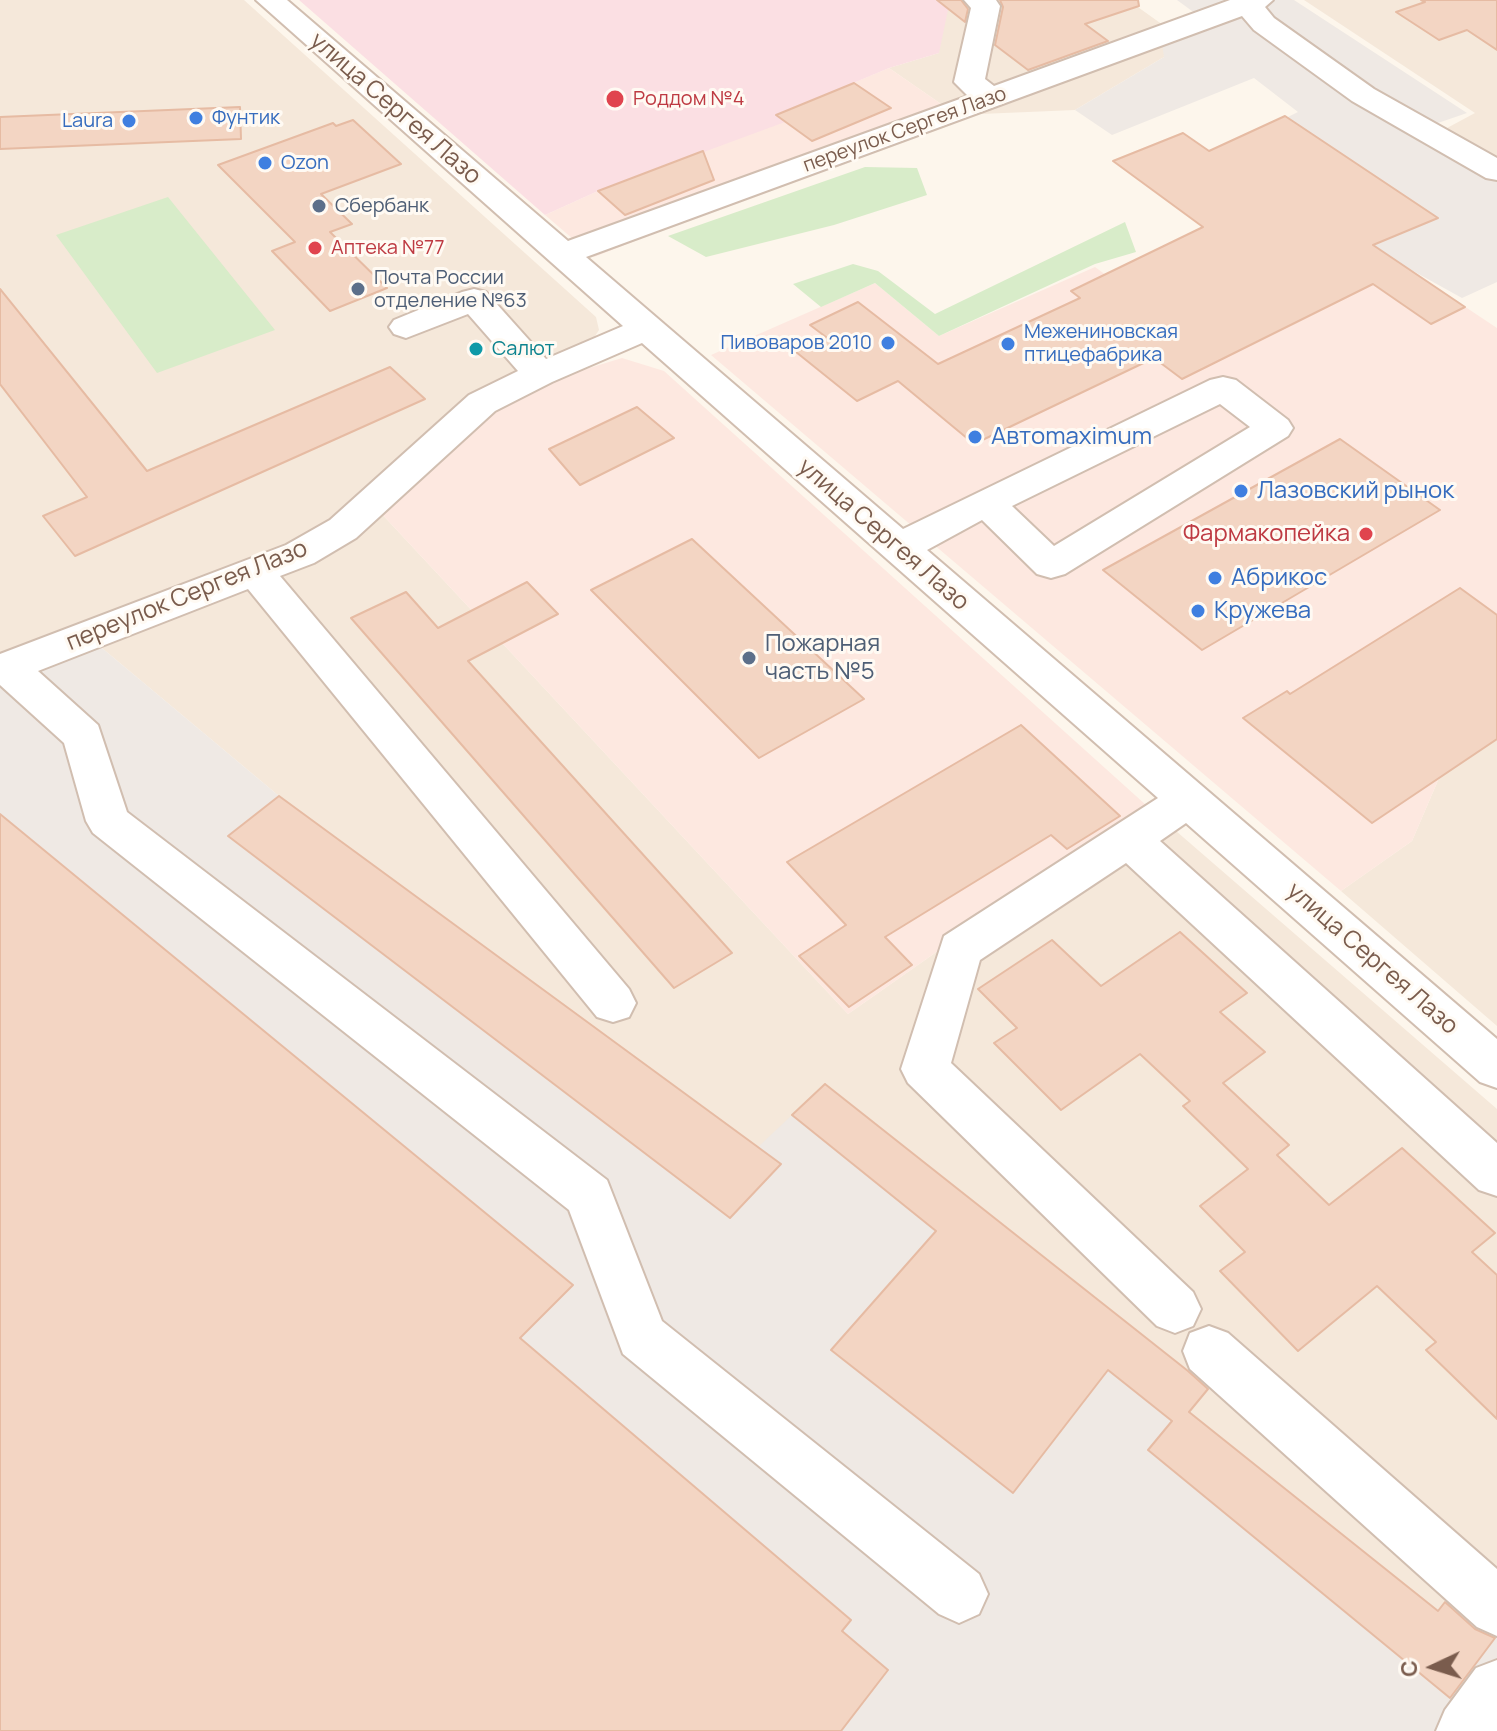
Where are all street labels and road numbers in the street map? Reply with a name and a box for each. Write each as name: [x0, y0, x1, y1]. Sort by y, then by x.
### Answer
street label: улица Сергея Лазо: [303, 27, 487, 191]
street label: переулок Сергея Лазо: [800, 82, 1010, 178]
street label: улица Сергея Лазо: [791, 453, 975, 617]
street label: переулок Сергея Лазо: [62, 534, 312, 658]
street label: улица Сергея Лазо: [1280, 877, 1464, 1041]

